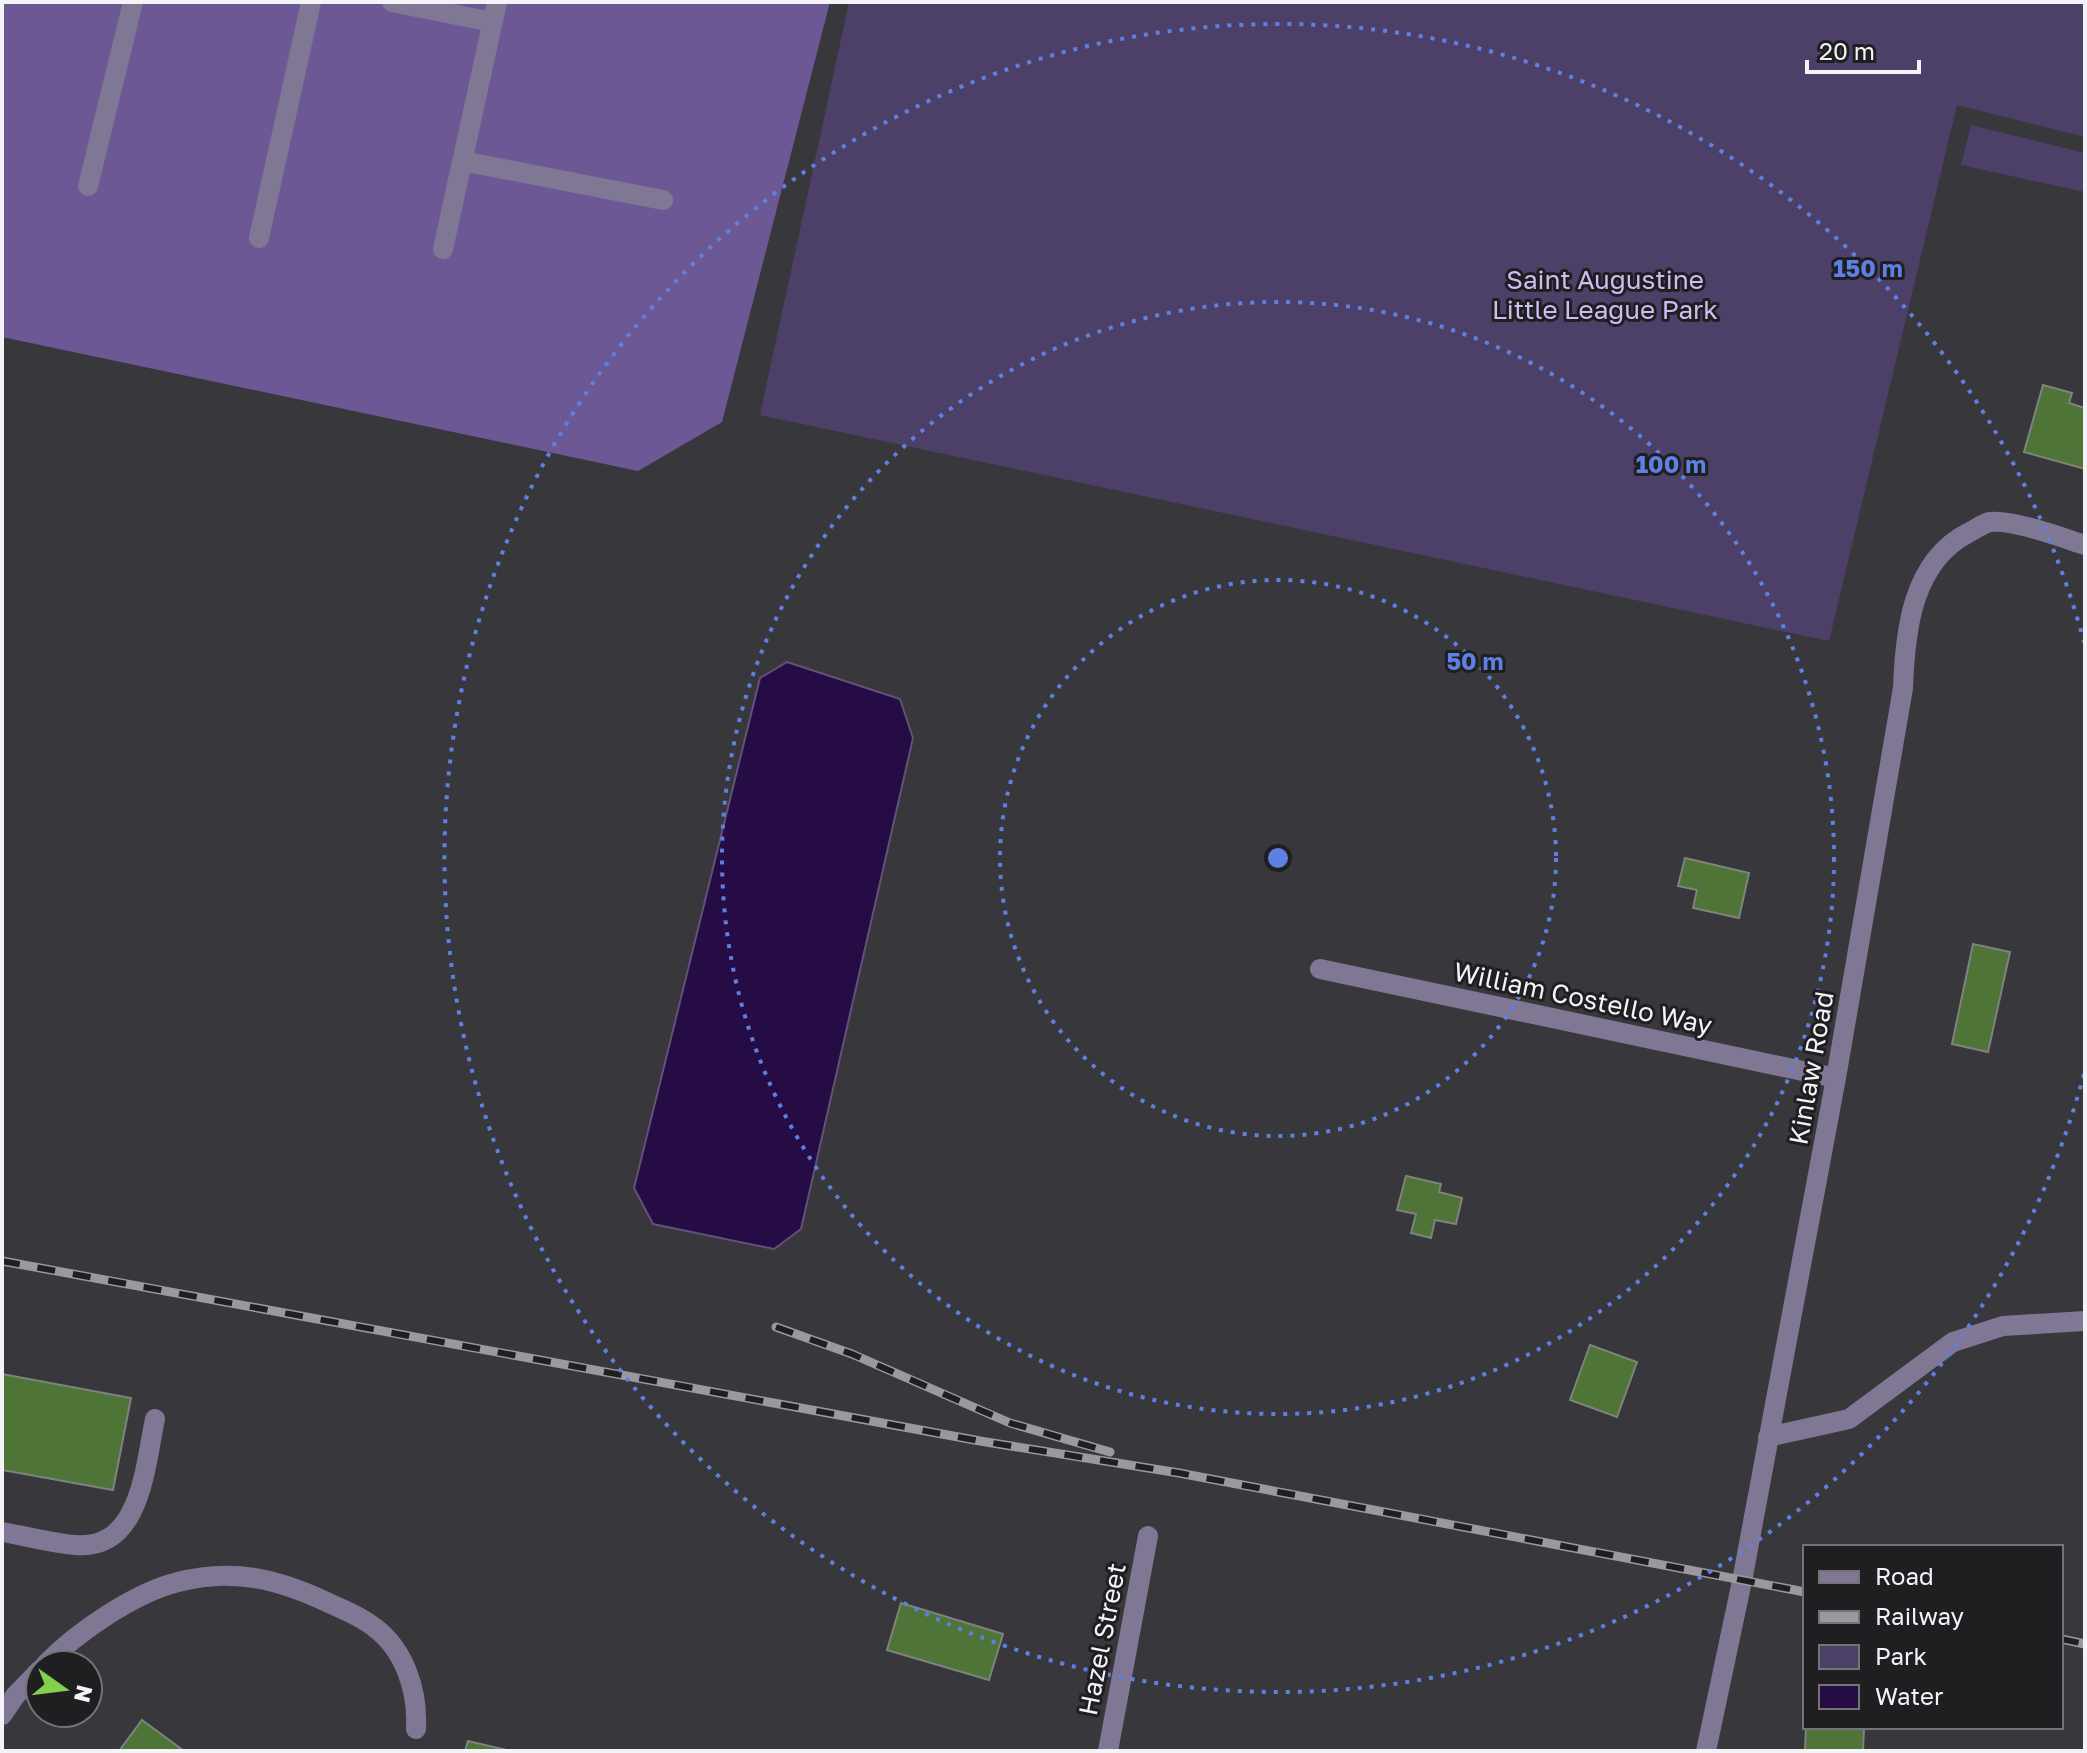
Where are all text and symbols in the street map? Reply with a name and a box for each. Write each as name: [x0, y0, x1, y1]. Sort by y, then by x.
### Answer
scale bar: [1807, 24, 1919, 74]
text: 20 m: [1819, 36, 1875, 65]
text: 150 m: [1833, 253, 1903, 282]
park label: Saint Augustine Little League Park: [1492, 264, 1718, 325]
text: 100 m: [1636, 449, 1706, 478]
text: 50 m: [1446, 646, 1504, 675]
centre of rings: [1264, 844, 1292, 872]
street label: William Costello Way: [1451, 955, 1715, 1041]
street label: Kinlaw Road: [1782, 989, 1840, 1147]
legend: [1803, 1545, 2063, 1729]
street label: Hazel Street: [1072, 1560, 1132, 1718]
text: Road: [1875, 1561, 1934, 1590]
text: Railway: [1875, 1601, 1964, 1630]
text: Park: [1875, 1641, 1927, 1670]
north arrow: [24, 1649, 104, 1729]
text: Water: [1875, 1681, 1943, 1710]
text: N: [69, 1683, 99, 1705]

